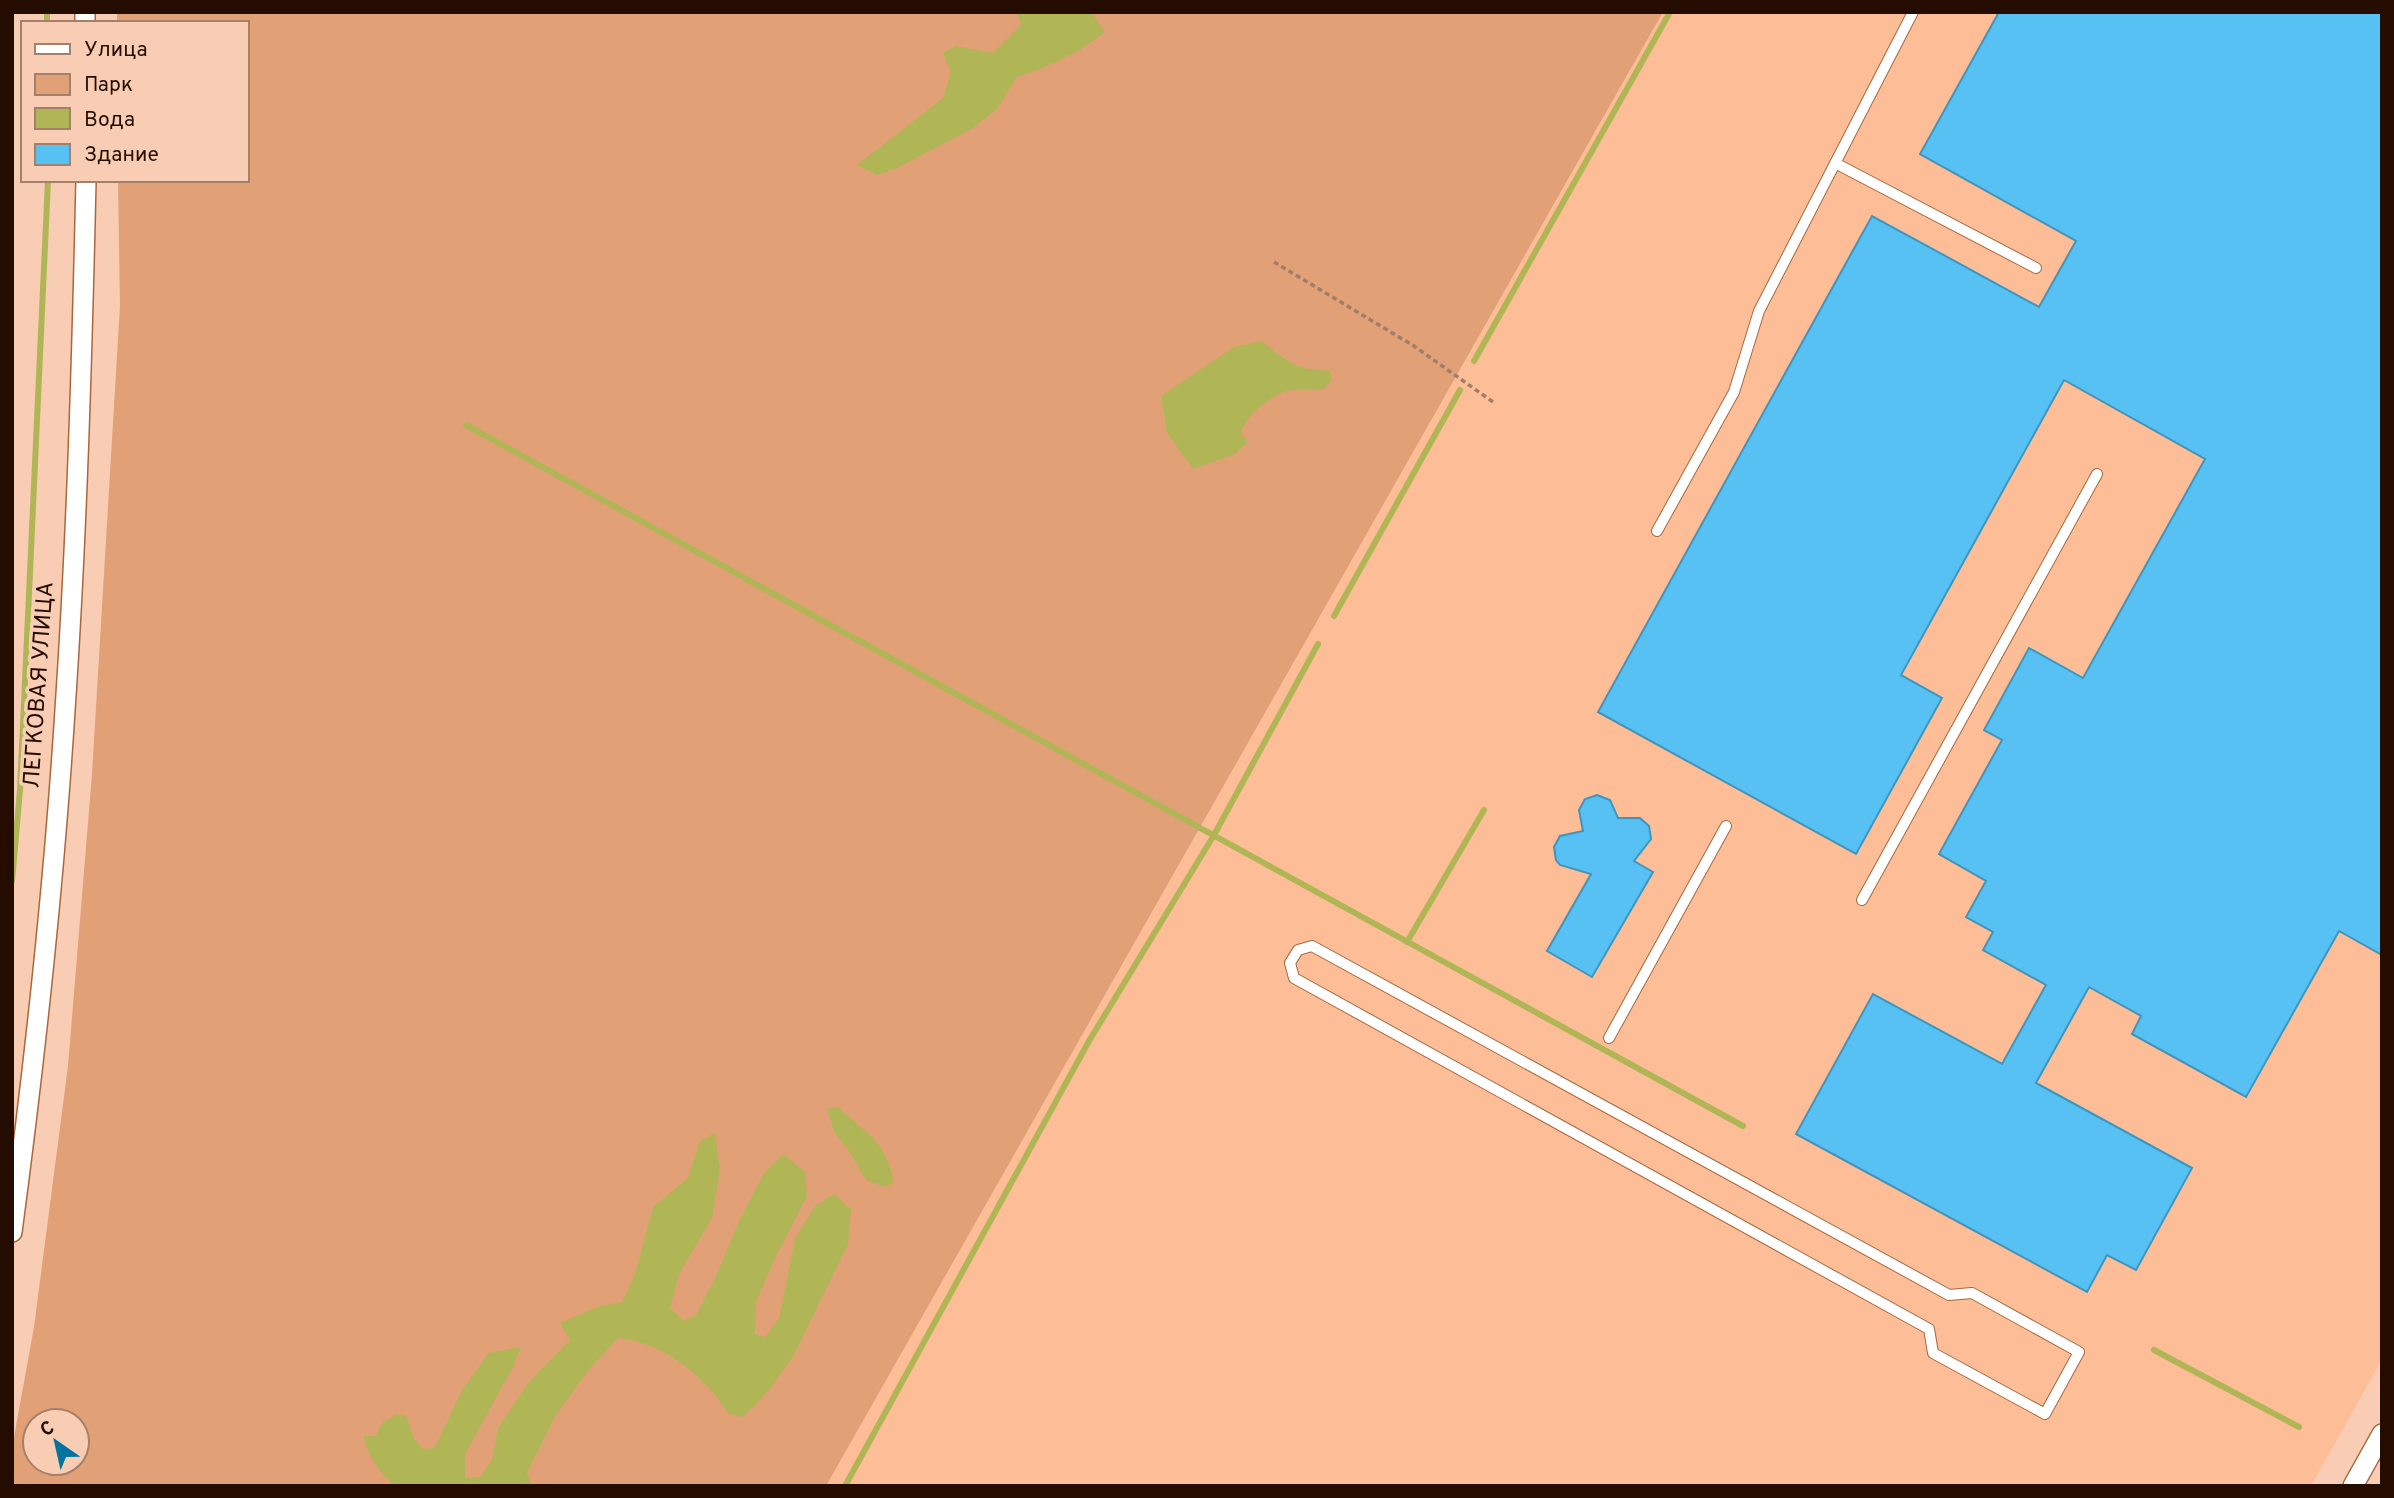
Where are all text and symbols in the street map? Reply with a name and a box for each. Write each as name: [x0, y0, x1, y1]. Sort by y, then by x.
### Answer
legend: [21, 21, 248, 182]
text: Улица: [84, 37, 148, 64]
text: Парк: [84, 72, 133, 99]
text: Вода: [84, 107, 135, 134]
text: Здание: [84, 142, 159, 169]
street label: ЛЕГКОВАЯ УЛИЦА: [18, 581, 62, 789]
north arrow: [21, 1407, 91, 1477]
text: С: [36, 1416, 59, 1443]

